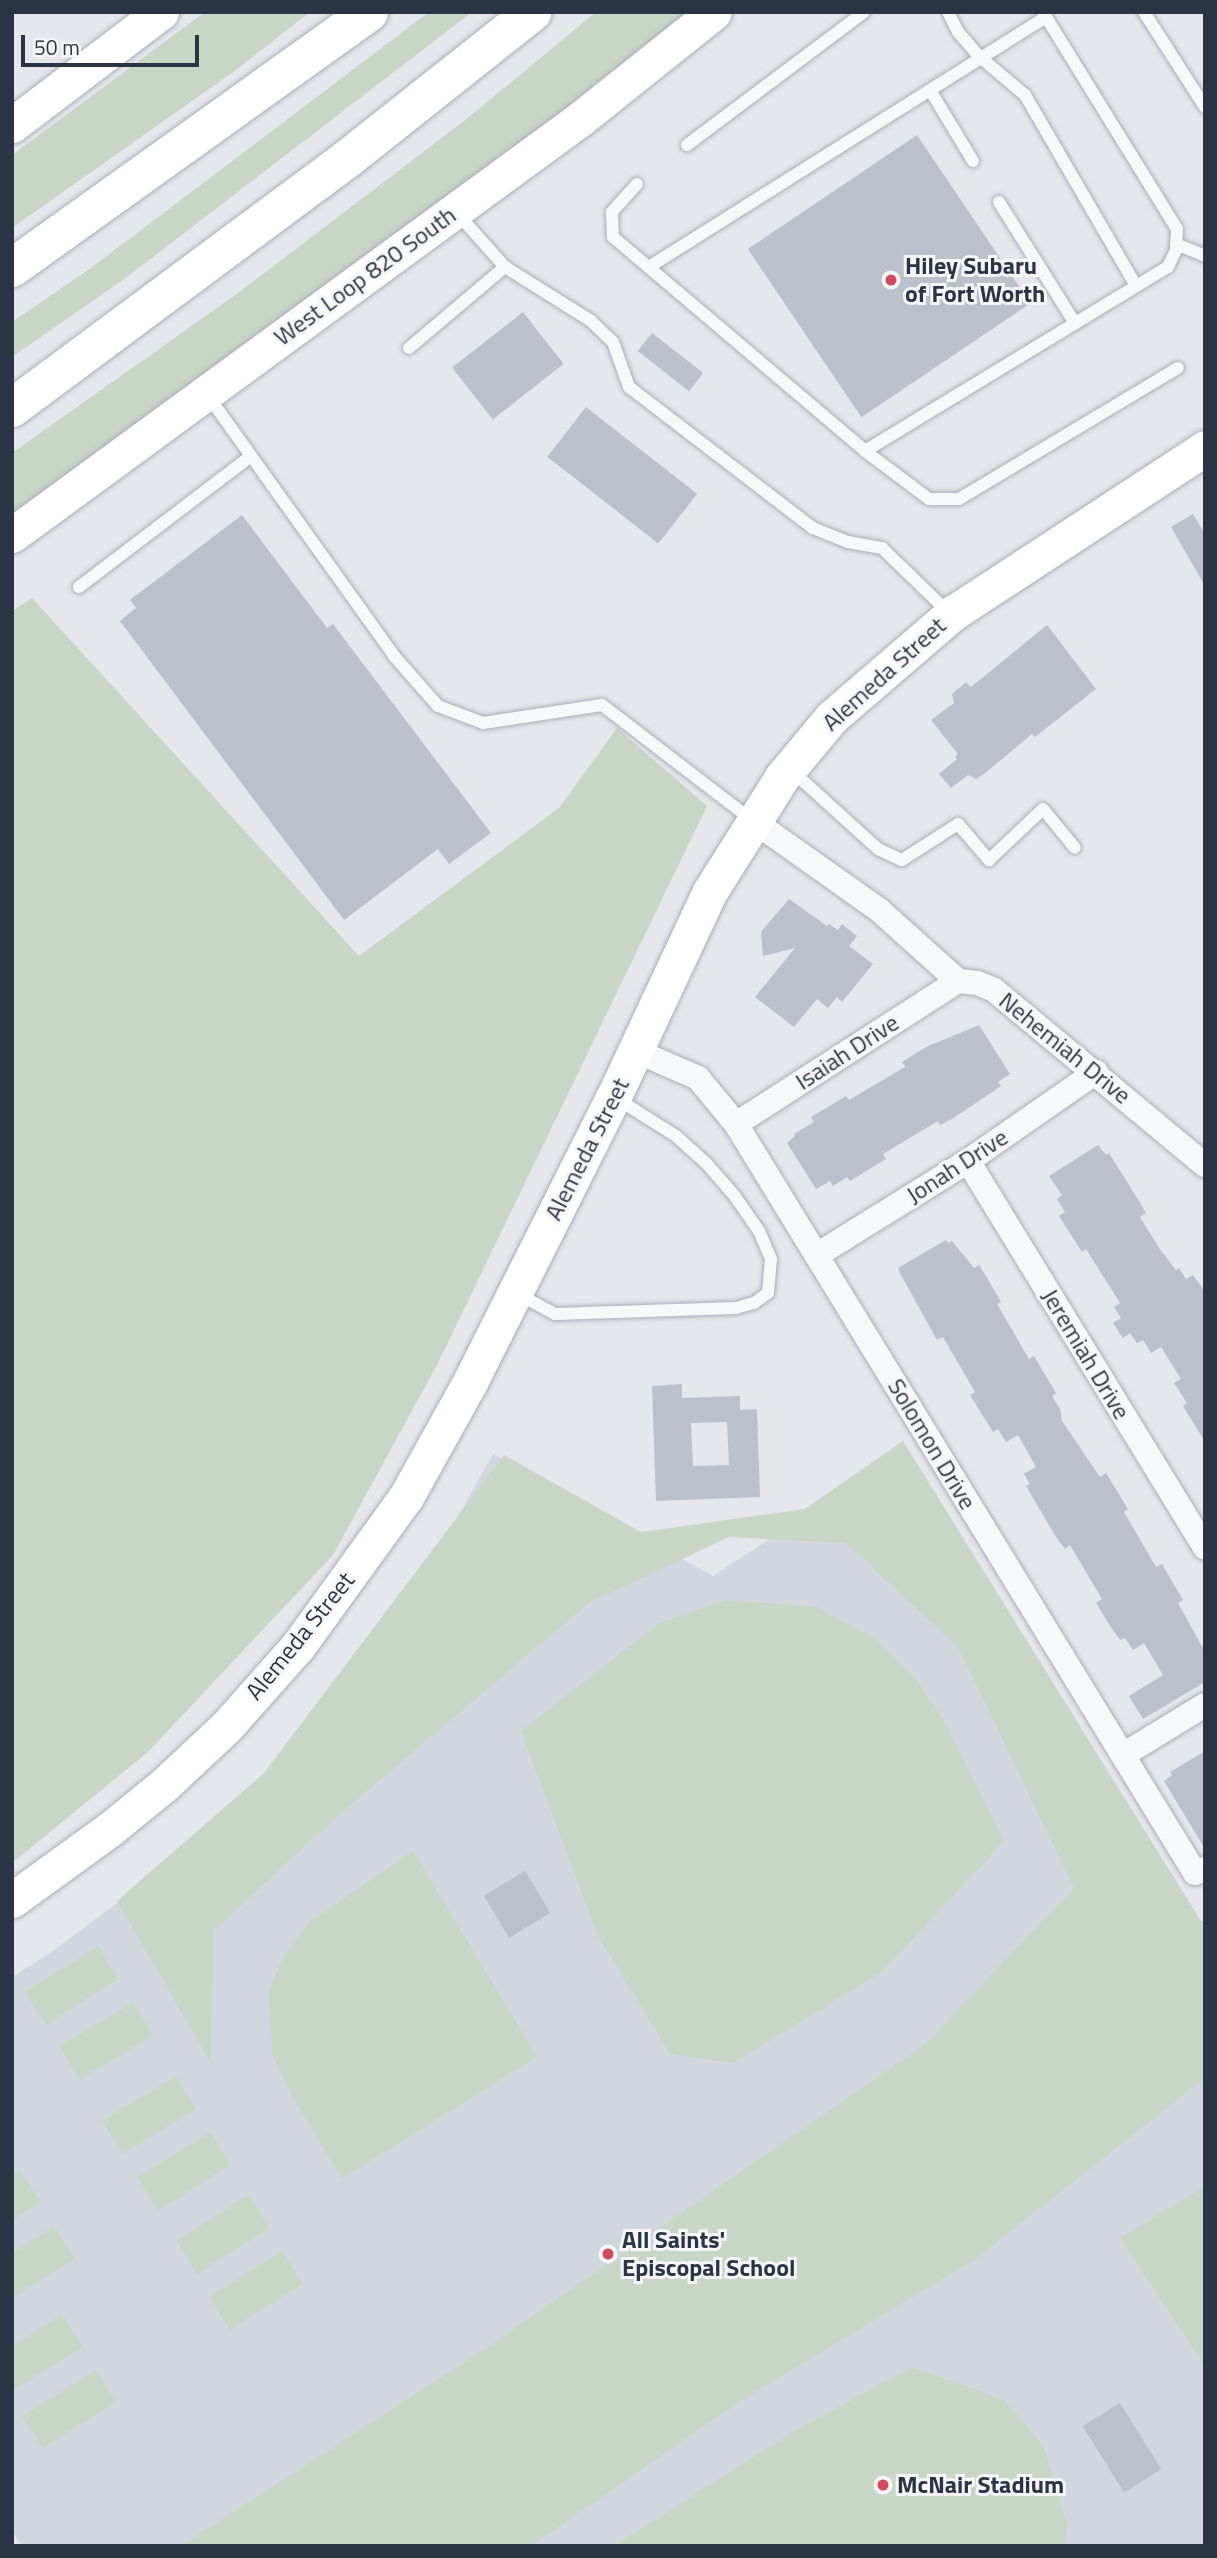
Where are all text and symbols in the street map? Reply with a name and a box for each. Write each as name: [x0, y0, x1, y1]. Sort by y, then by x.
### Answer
scale bar: [24, 21, 203, 65]
text: 50 m: [34, 31, 80, 63]
street label: West Loop 820 South: [268, 200, 462, 352]
place label: Hiley Subaru of Fort Worth: [905, 252, 1045, 308]
marker: Hiley Subaru of Fort Worth: [883, 272, 899, 288]
street label: Alemeda Street: [816, 611, 952, 737]
street label: Nehemiah Drive: [993, 986, 1137, 1110]
street label: Isaiah Drive: [790, 1008, 904, 1096]
street label: Alemeda Street: [539, 1073, 635, 1225]
street label: Jonah Drive: [901, 1123, 1013, 1209]
street label: Jeremiah Drive: [1036, 1284, 1136, 1424]
street label: Solomon Drive: [882, 1373, 982, 1515]
street label: Alemeda Street: [240, 1566, 360, 1706]
place label: All Saints' Episcopal School: [622, 2226, 795, 2282]
marker: All Saints' Episcopal School: [600, 2246, 616, 2262]
place label: McNair Stadium: [897, 2471, 1064, 2499]
marker: McNair Stadium: [875, 2477, 891, 2493]

